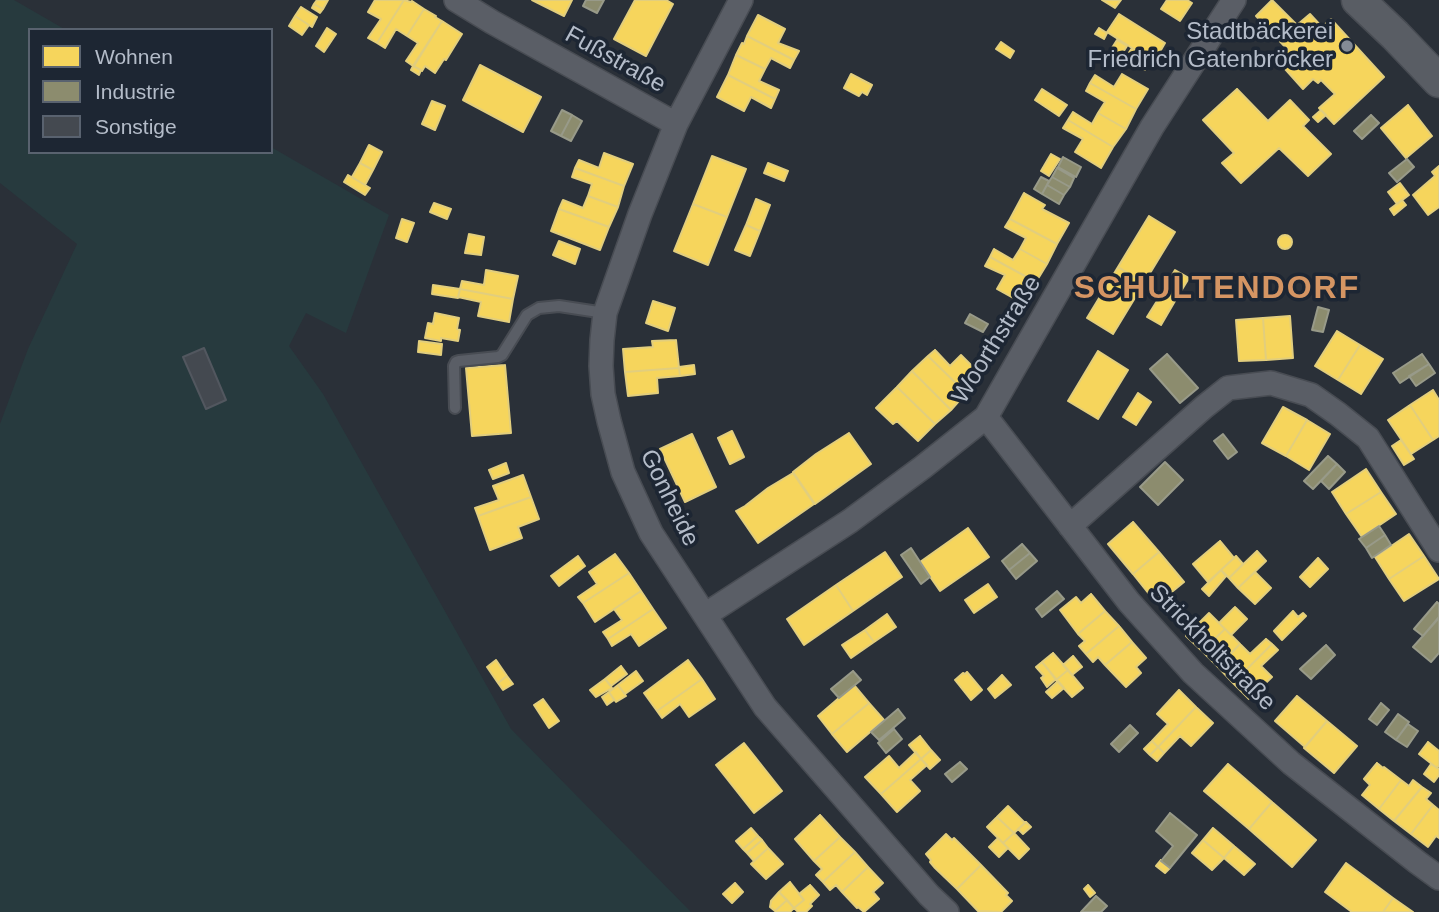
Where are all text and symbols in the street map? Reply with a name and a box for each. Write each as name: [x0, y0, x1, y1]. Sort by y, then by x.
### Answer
place label: Stadtbäckerei Friedrich Gatenbröcker: [1088, 18, 1333, 74]
street label: Fußstraße: [560, 21, 670, 99]
legend: [28, 28, 273, 154]
marker: Stadtbäckerei Friedrich Gatenbröcker: [1339, 38, 1355, 54]
text: Wohnen: [95, 45, 173, 68]
text: Industrie: [95, 80, 176, 103]
text: Sonstige: [95, 115, 177, 138]
district label: SCHULTENDORF: [1075, 270, 1359, 308]
street label: Woorthstraße: [946, 271, 1048, 409]
street label: Gonheide: [633, 445, 705, 551]
street label: Strickholtstraße: [1143, 579, 1281, 717]

